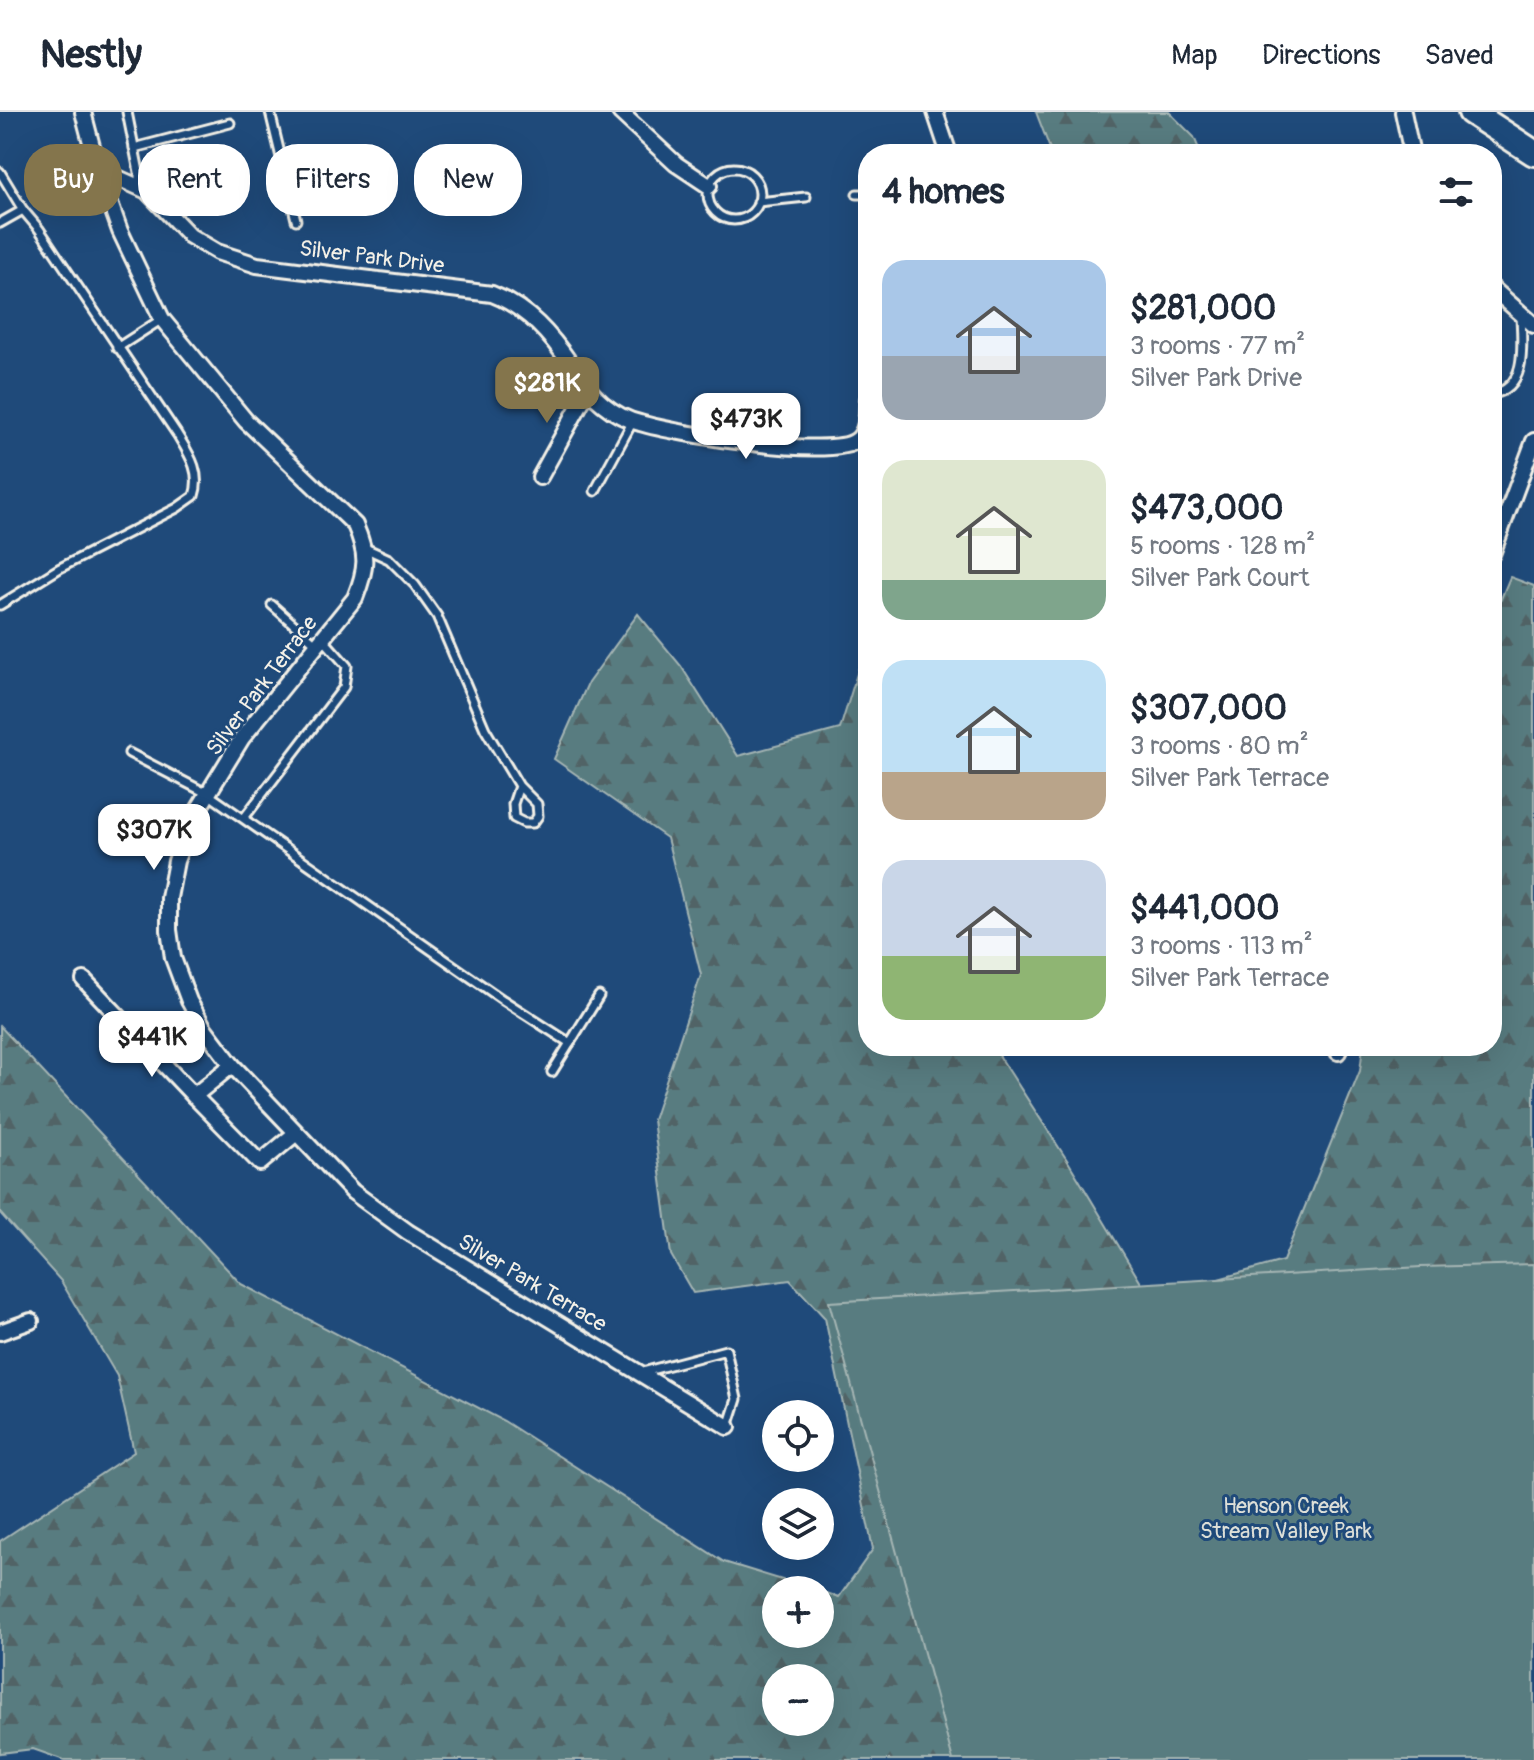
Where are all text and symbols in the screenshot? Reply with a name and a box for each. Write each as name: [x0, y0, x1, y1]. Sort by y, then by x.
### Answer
text: Nestly: [40, 31, 142, 79]
text: Map: [1171, 38, 1218, 73]
text: Directions: [1262, 38, 1381, 73]
text: Saved: [1425, 38, 1494, 73]
chip: Buy: [24, 144, 122, 216]
chip: Rent: [138, 144, 250, 216]
chip: Filters: [266, 144, 398, 216]
chip: New: [414, 144, 522, 216]
icon: filters: [1434, 170, 1478, 214]
text: 4 homes: [882, 171, 1004, 214]
street label: Silver Park Drive: [298, 234, 446, 280]
text: $281,000: [1130, 287, 1276, 330]
icon: home: [946, 292, 1042, 388]
text: 3 rooms · 77 m²: [1130, 330, 1305, 362]
pin: $281K: [491, 357, 603, 425]
text: Silver Park Drive: [1130, 362, 1302, 394]
text: $281K: [513, 367, 581, 399]
pin: $473K: [690, 393, 802, 461]
text: $473K: [709, 403, 783, 435]
text: $473,000: [1130, 487, 1283, 530]
icon: home: [946, 492, 1042, 588]
text: 5 rooms · 128 m²: [1130, 530, 1315, 562]
text: Silver Park Court: [1130, 562, 1309, 594]
street label: Silver Park Terrace: [200, 610, 324, 761]
text: $307,000: [1130, 687, 1287, 730]
icon: home: [946, 692, 1042, 788]
text: 3 rooms · 80 m²: [1130, 730, 1309, 762]
text: Silver Park Terrace: [1130, 762, 1329, 794]
pin: $307K: [98, 804, 210, 872]
text: $307K: [116, 814, 192, 846]
text: $441,000: [1130, 887, 1279, 930]
icon: home: [946, 892, 1042, 988]
text: 3 rooms · 113 m²: [1130, 930, 1313, 962]
text: Silver Park Terrace: [1130, 962, 1329, 994]
pin: $441K: [96, 1011, 208, 1079]
text: $441K: [117, 1021, 187, 1053]
street label: Silver Park Terrace: [453, 1228, 612, 1338]
map controls: [762, 1400, 834, 1736]
button: locate: [762, 1400, 834, 1472]
button: layers: [762, 1488, 834, 1560]
park label: Henson Creek Stream Valley Park: [1200, 1492, 1372, 1545]
button: +: [762, 1576, 834, 1648]
button: −: [762, 1664, 834, 1736]

